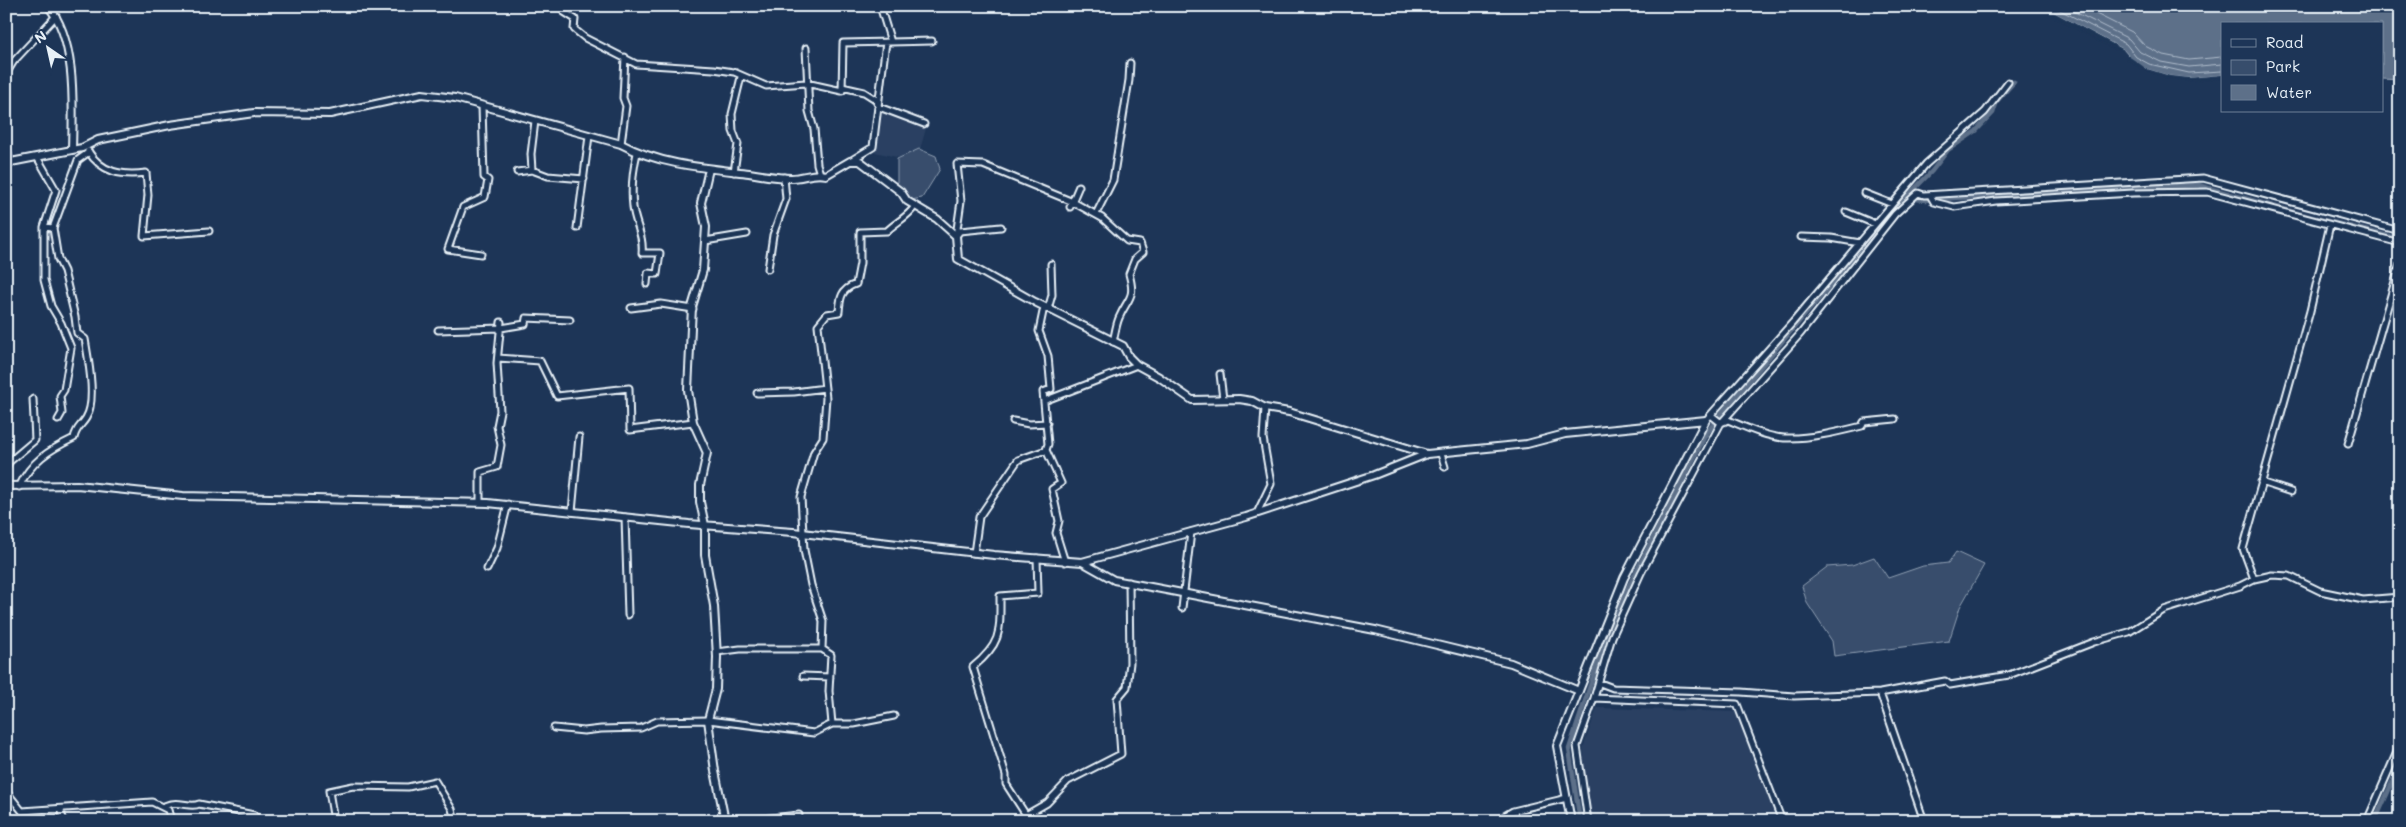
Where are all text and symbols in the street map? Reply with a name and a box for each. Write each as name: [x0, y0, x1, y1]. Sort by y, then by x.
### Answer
north arrow: [22, 22, 72, 72]
legend: [2221, 22, 2384, 112]
text: N: [31, 26, 50, 48]
text: Road: [2266, 32, 2303, 52]
text: Park: [2266, 56, 2300, 76]
text: Water: [2266, 82, 2312, 102]

